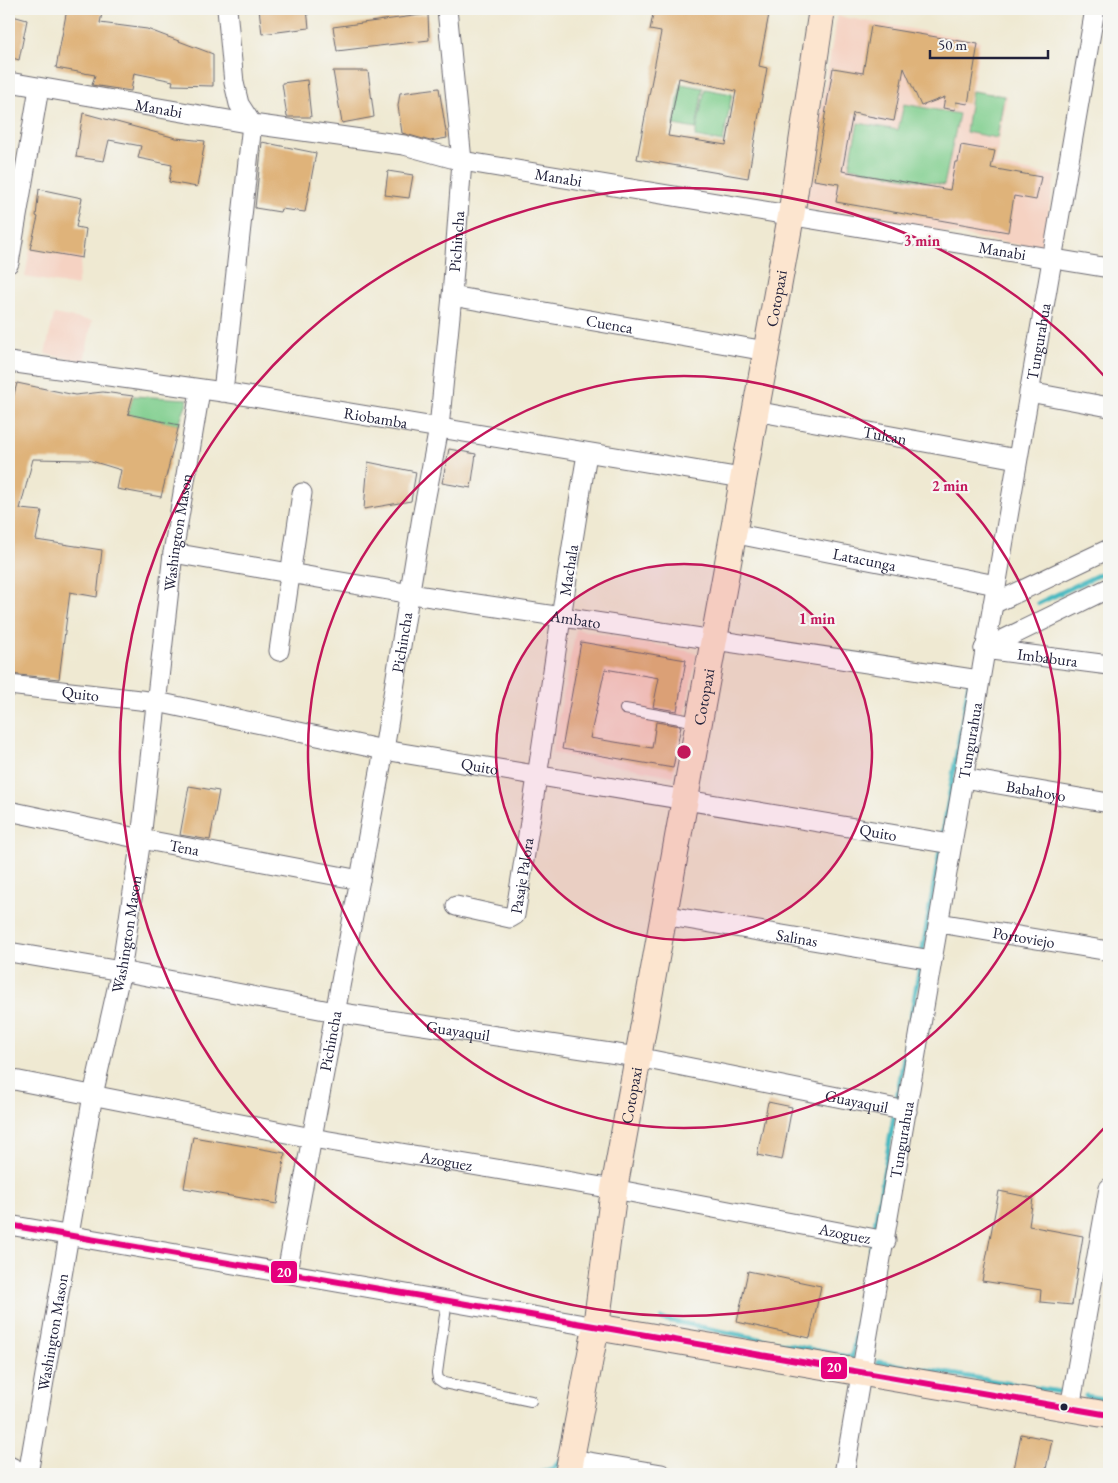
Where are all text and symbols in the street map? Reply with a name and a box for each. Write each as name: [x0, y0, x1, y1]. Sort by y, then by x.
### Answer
scale bar: [930, 28, 1048, 60]
text: 50 m: [938, 35, 967, 54]
street label: Manabi: [133, 94, 184, 123]
street label: Manabi: [533, 163, 584, 192]
street label: Pichincha: [444, 210, 469, 273]
text: 3 min: [904, 231, 941, 250]
street label: Manabi: [977, 237, 1028, 265]
street label: Cotopaxi: [761, 268, 792, 329]
street label: Tungurahua: [1022, 301, 1056, 382]
street label: Cuenca: [584, 310, 635, 339]
street label: Riobamba: [342, 402, 410, 434]
street label: Tulcan: [861, 421, 909, 450]
street label: Washington Mason: [159, 471, 197, 592]
text: 2 min: [932, 476, 969, 495]
street label: Machala: [554, 542, 583, 598]
street label: Latacunga: [831, 543, 898, 576]
street label: Ambato: [548, 605, 602, 634]
text: 1 min: [799, 609, 836, 628]
street label: Pichincha: [387, 610, 417, 674]
street label: Imbabura: [1016, 643, 1079, 672]
street label: Cotopaxi: [689, 667, 719, 727]
street label: Quito: [61, 681, 100, 706]
street label: Tungurahua: [953, 700, 987, 781]
centre of rings: [675, 743, 693, 761]
street label: Quito: [459, 753, 500, 780]
street label: Babahoyo: [1004, 776, 1067, 806]
street label: Quito: [858, 819, 898, 846]
street label: Tena: [167, 835, 202, 861]
street label: Pasaje Palora: [505, 836, 539, 915]
street label: Washington Mason: [106, 873, 146, 995]
street label: Portoviejo: [991, 922, 1057, 953]
street label: Salinas: [775, 924, 819, 952]
street label: Pichincha: [315, 1009, 346, 1073]
street label: Guayaquil: [425, 1016, 491, 1046]
street label: Cotopaxi: [616, 1065, 647, 1126]
street label: Guayaquil: [823, 1085, 890, 1118]
street label: Tungurahua: [885, 1099, 919, 1180]
street label: Azoguez: [418, 1146, 474, 1176]
street label: Azoguez: [816, 1218, 872, 1249]
line badge: 20: [270, 1260, 298, 1284]
text: 20: [277, 1263, 292, 1281]
street label: Washington Mason: [32, 1271, 73, 1393]
line badge: 20: [820, 1356, 848, 1380]
text: 20: [827, 1358, 842, 1376]
unlabelled marker: [1059, 1402, 1069, 1412]

